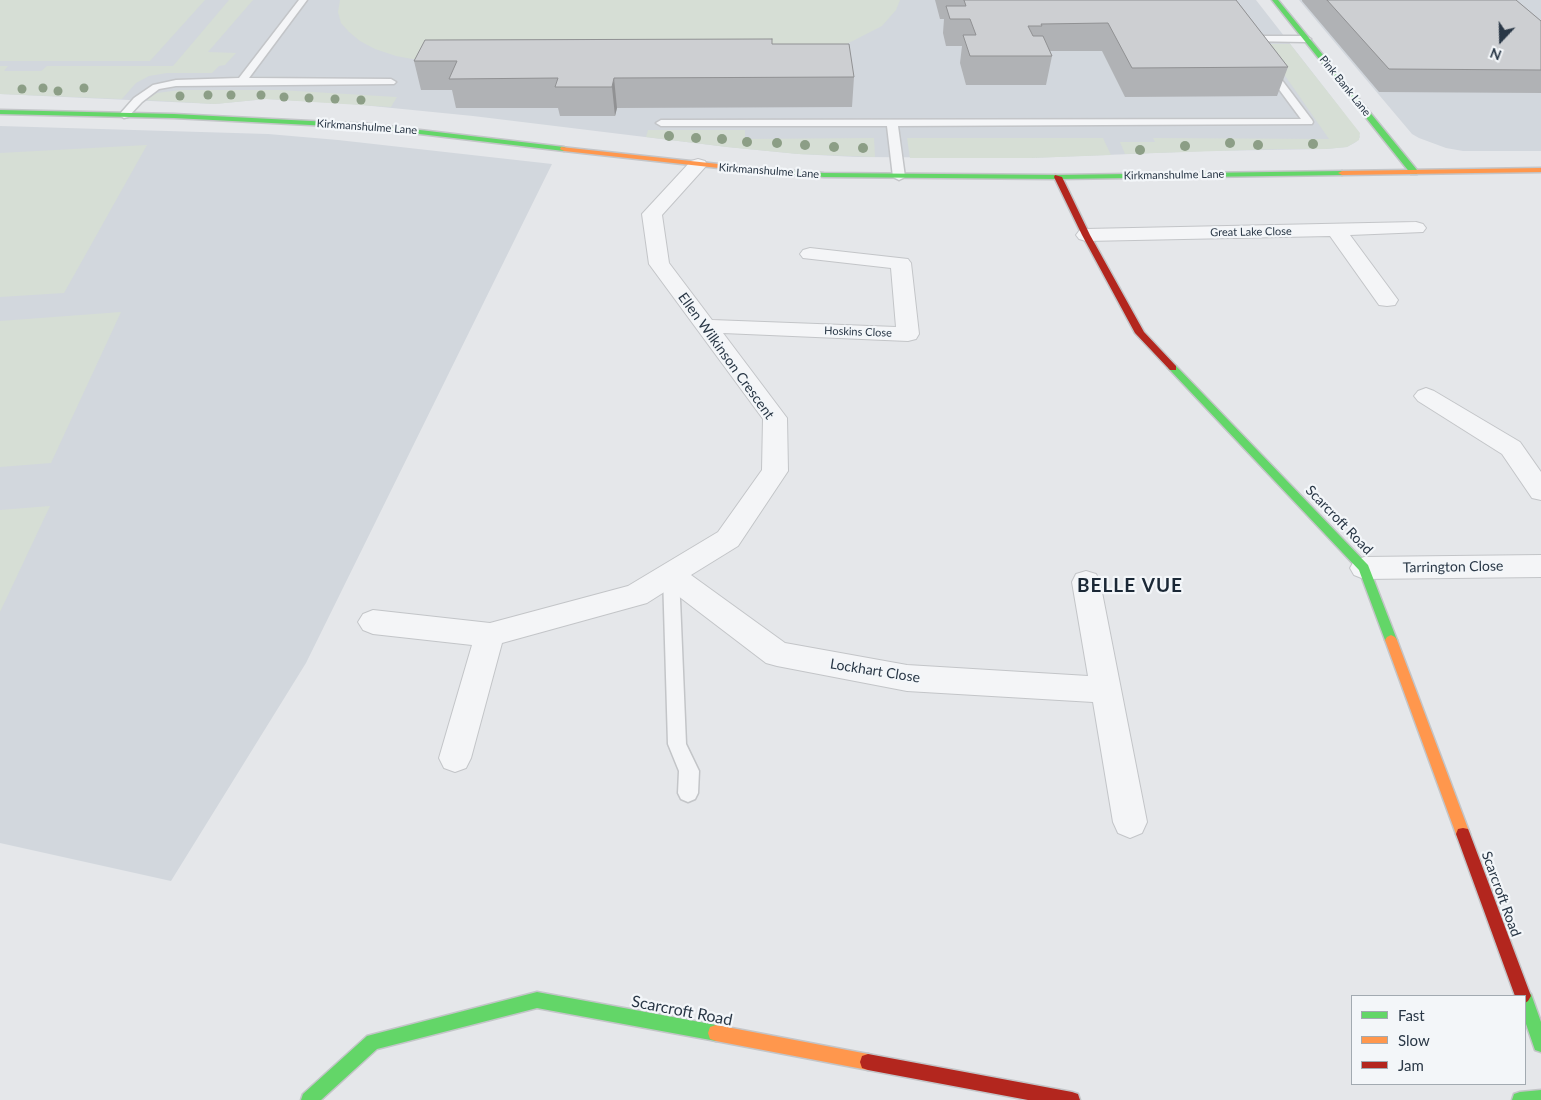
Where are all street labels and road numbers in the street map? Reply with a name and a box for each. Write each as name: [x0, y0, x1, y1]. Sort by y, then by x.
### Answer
street label: Pink Bank Lane: [1317, 53, 1373, 119]
street label: Kirkmanshulme Lane: [316, 117, 418, 137]
street label: Kirkmanshulme Lane: [718, 161, 820, 181]
street label: Kirkmanshulme Lane: [1124, 168, 1224, 182]
street label: Great Lake Close: [1210, 225, 1292, 239]
street label: Ellen Wilkinson Crescent: [674, 289, 778, 423]
street label: Hoskins Close: [824, 324, 892, 340]
street label: Scarcroft Road: [1302, 482, 1376, 558]
street label: Tarrington Close: [1403, 558, 1503, 576]
street label: Lockhart Close: [829, 656, 921, 686]
street label: Scarcroft Road: [1478, 849, 1524, 939]
street label: Scarcroft Road: [630, 992, 734, 1030]

